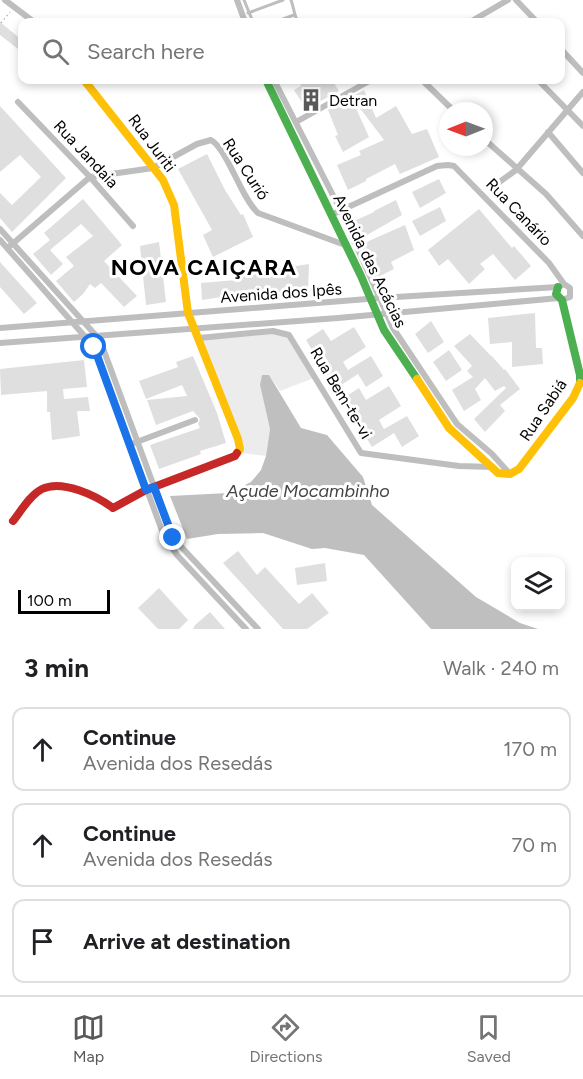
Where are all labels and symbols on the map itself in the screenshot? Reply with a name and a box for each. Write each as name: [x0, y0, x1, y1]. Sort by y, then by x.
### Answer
building icon: Detran: [298, 87, 324, 113]
place label: Detran: [329, 91, 377, 110]
north arrow: [439, 102, 493, 156]
street label: Rua Juriti: [124, 110, 180, 176]
street label: Rua Jandaia: [50, 116, 122, 192]
street label: Rua Curió: [219, 135, 273, 203]
street label: Rua Canário: [482, 174, 556, 250]
street label: Avenida das Acácias: [329, 191, 411, 331]
district label: NOVA CAIÇARA: [111, 254, 297, 281]
street label: Avenida dos Ipês: [220, 279, 342, 307]
route start: [80, 333, 106, 359]
street label: Rua Bem-te-vi: [306, 344, 376, 442]
street label: Rua Sabiá: [515, 376, 571, 444]
water label: Açude Mocambinho: [225, 480, 390, 502]
route end: [159, 524, 185, 550]
scale bar: [18, 587, 110, 614]

